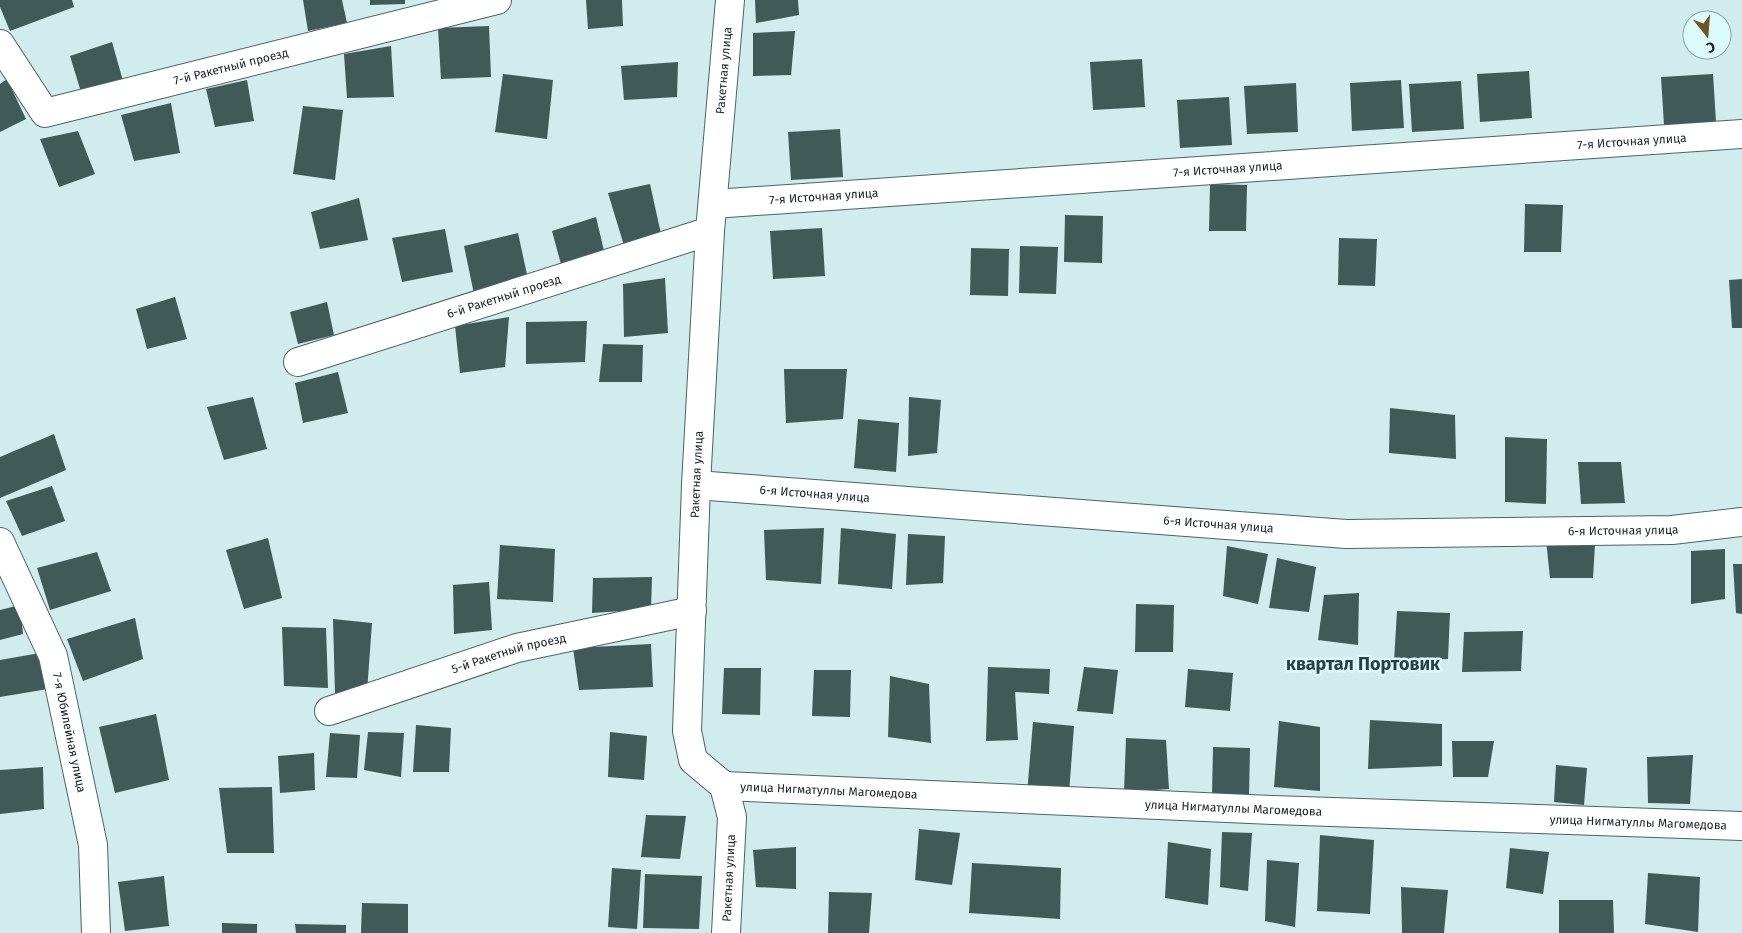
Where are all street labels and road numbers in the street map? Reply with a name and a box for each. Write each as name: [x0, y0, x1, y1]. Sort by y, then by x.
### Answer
street label: Ракетная улица: [713, 26, 735, 115]
street label: 7-й Ракетный проезд: [172, 45, 290, 88]
street label: 7-я Источная улица: [1577, 131, 1687, 152]
street label: 7-я Источная улица: [1173, 158, 1283, 180]
street label: 7-я Источная улица: [769, 186, 879, 207]
street label: 6-й Ракетный проезд: [445, 272, 563, 321]
street label: Ракетная улица: [688, 430, 706, 518]
street label: 6-я Источная улица: [759, 483, 870, 505]
street label: 6-я Источная улица: [1163, 513, 1274, 536]
street label: 6-я Источная улица: [1568, 522, 1679, 538]
street label: 5-й Ракетный проезд: [450, 631, 568, 676]
street label: 7-я Юбилейная улица: [50, 671, 89, 794]
street label: улица Нигматуллы Магомедова: [740, 780, 918, 801]
street label: улица Нигматуллы Магомедова: [1145, 797, 1322, 819]
street label: улица Нигматуллы Магомедова: [1549, 812, 1727, 832]
street label: Ракетная улица: [720, 834, 738, 922]

